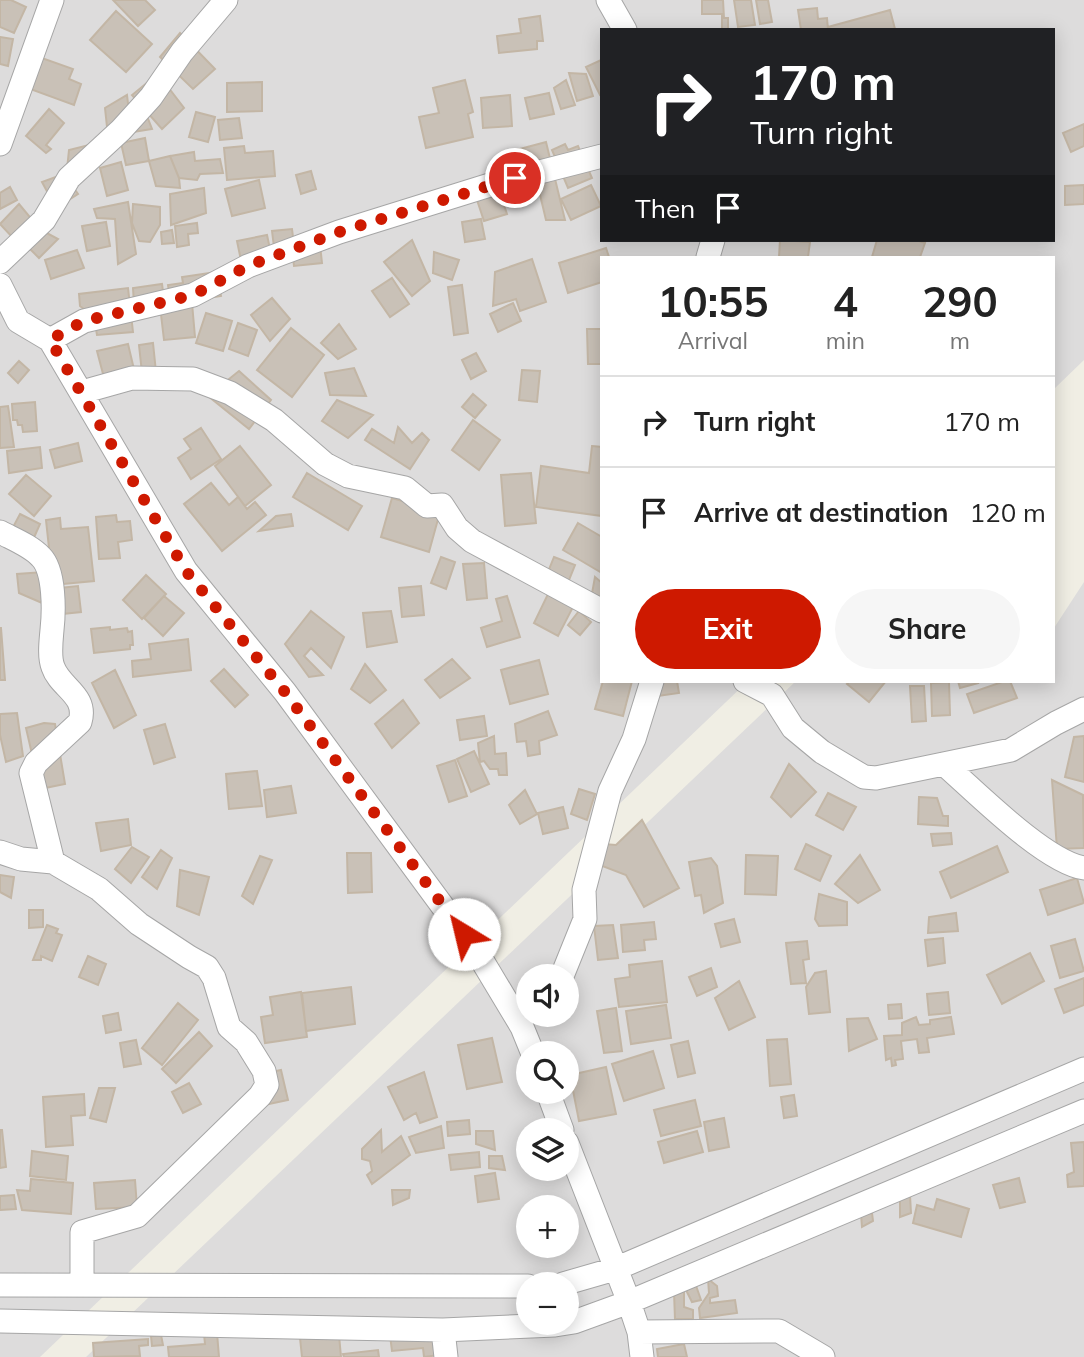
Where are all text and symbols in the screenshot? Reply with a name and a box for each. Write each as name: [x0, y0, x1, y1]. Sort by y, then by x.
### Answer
text: 170 m: [750, 51, 896, 112]
icon: right: [635, 56, 726, 147]
text: Turn right: [750, 112, 893, 152]
pin: [485, 148, 545, 208]
icon: arrive: [496, 159, 534, 197]
icon: arrive: [709, 189, 747, 227]
text: Then: [635, 192, 695, 225]
text: 10:55: [657, 275, 768, 328]
text: 4: [833, 275, 858, 328]
text: 290: [922, 275, 998, 328]
text: Arrival: [678, 326, 748, 355]
text: min: [826, 326, 865, 355]
text: m: [950, 326, 970, 355]
icon: right: [635, 403, 673, 441]
text: Turn right: [694, 405, 815, 438]
text: 170 m: [944, 405, 1020, 438]
icon: arrive: [635, 494, 673, 532]
text: Arrive at destination: [694, 496, 949, 529]
text: 120 m: [970, 496, 1046, 529]
button: Exit: [635, 589, 821, 669]
button: Share: [835, 589, 1020, 669]
position arrow: [427, 897, 501, 971]
map controls: [516, 964, 579, 1335]
button: sound: [516, 964, 579, 1027]
button: search: [516, 1041, 579, 1104]
button: layers: [516, 1118, 579, 1181]
button: +: [516, 1195, 579, 1258]
button: −: [516, 1272, 579, 1335]

